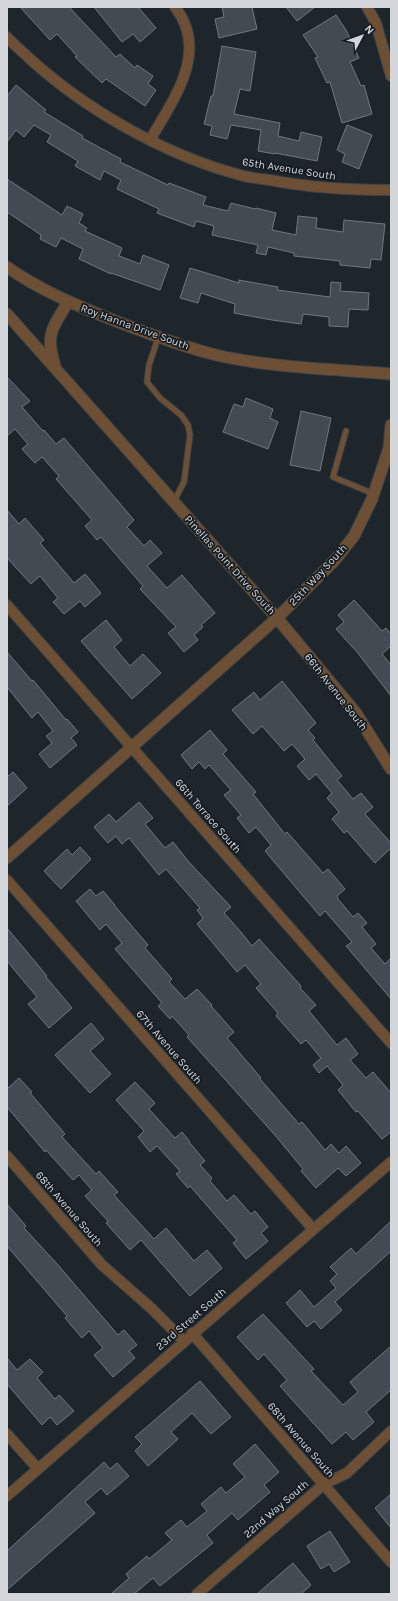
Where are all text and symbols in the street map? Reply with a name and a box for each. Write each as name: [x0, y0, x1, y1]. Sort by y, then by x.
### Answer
north arrow: [342, 16, 382, 56]
text: N: [362, 23, 377, 37]
street label: 65th Avenue South: [241, 155, 337, 183]
street label: Roy Hanna Drive South: [79, 301, 191, 353]
street label: Pinellas Point Drive South: [182, 513, 278, 617]
street label: 25th Way South: [286, 542, 350, 608]
street label: 66th Avenue South: [302, 651, 370, 733]
street label: 66th Terrace South: [172, 776, 244, 856]
street label: 67th Avenue South: [133, 1007, 205, 1087]
street label: 68th Avenue South: [33, 1169, 105, 1249]
street label: 23rd Street South: [153, 1285, 229, 1353]
street label: 68th Avenue South: [265, 1400, 337, 1480]
street label: 22nd Way South: [241, 1477, 311, 1541]

